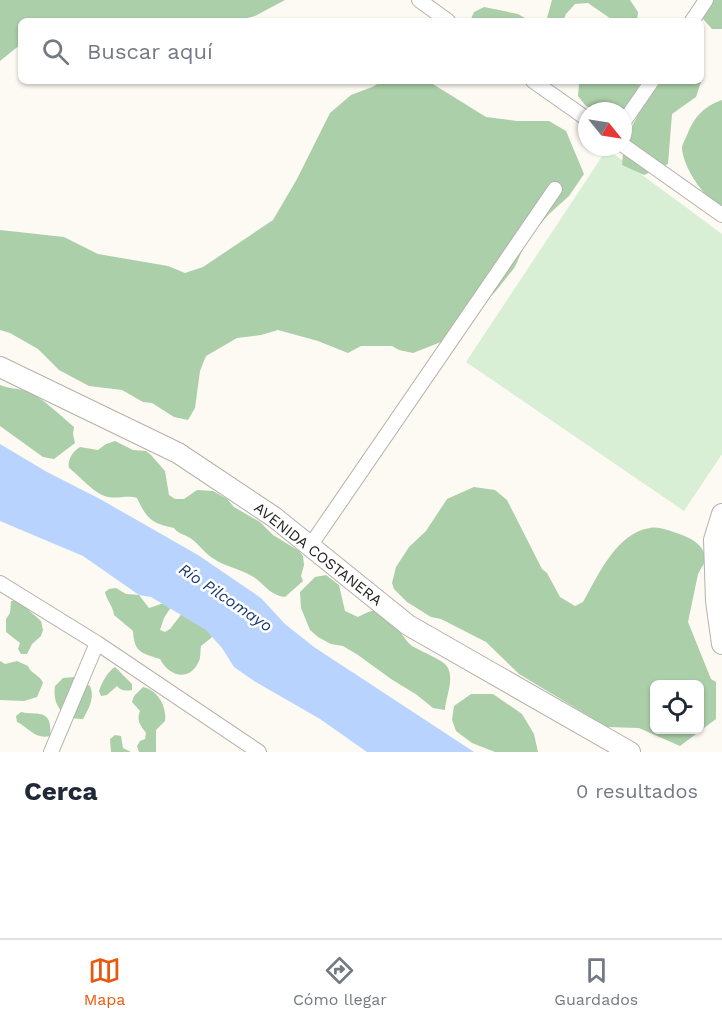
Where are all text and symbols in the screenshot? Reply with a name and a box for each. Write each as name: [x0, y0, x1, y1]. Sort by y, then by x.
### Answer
search box: [18, 18, 704, 84]
icon: search: [39, 35, 72, 68]
text: Buscar aquí: [87, 39, 213, 64]
north arrow: [578, 102, 632, 156]
street label: AVENIDA COSTANERA: [250, 498, 386, 610]
water label: Río Pilcomayo: [175, 559, 276, 636]
map controls: [650, 680, 704, 734]
button: locate: [650, 680, 704, 734]
text: Cerca: [24, 776, 98, 806]
text: 0 resultados: [576, 779, 698, 803]
tab: Mapa: [84, 954, 125, 1009]
tab: Cómo llegar: [293, 954, 387, 1009]
tab: Guardados: [554, 954, 638, 1009]

